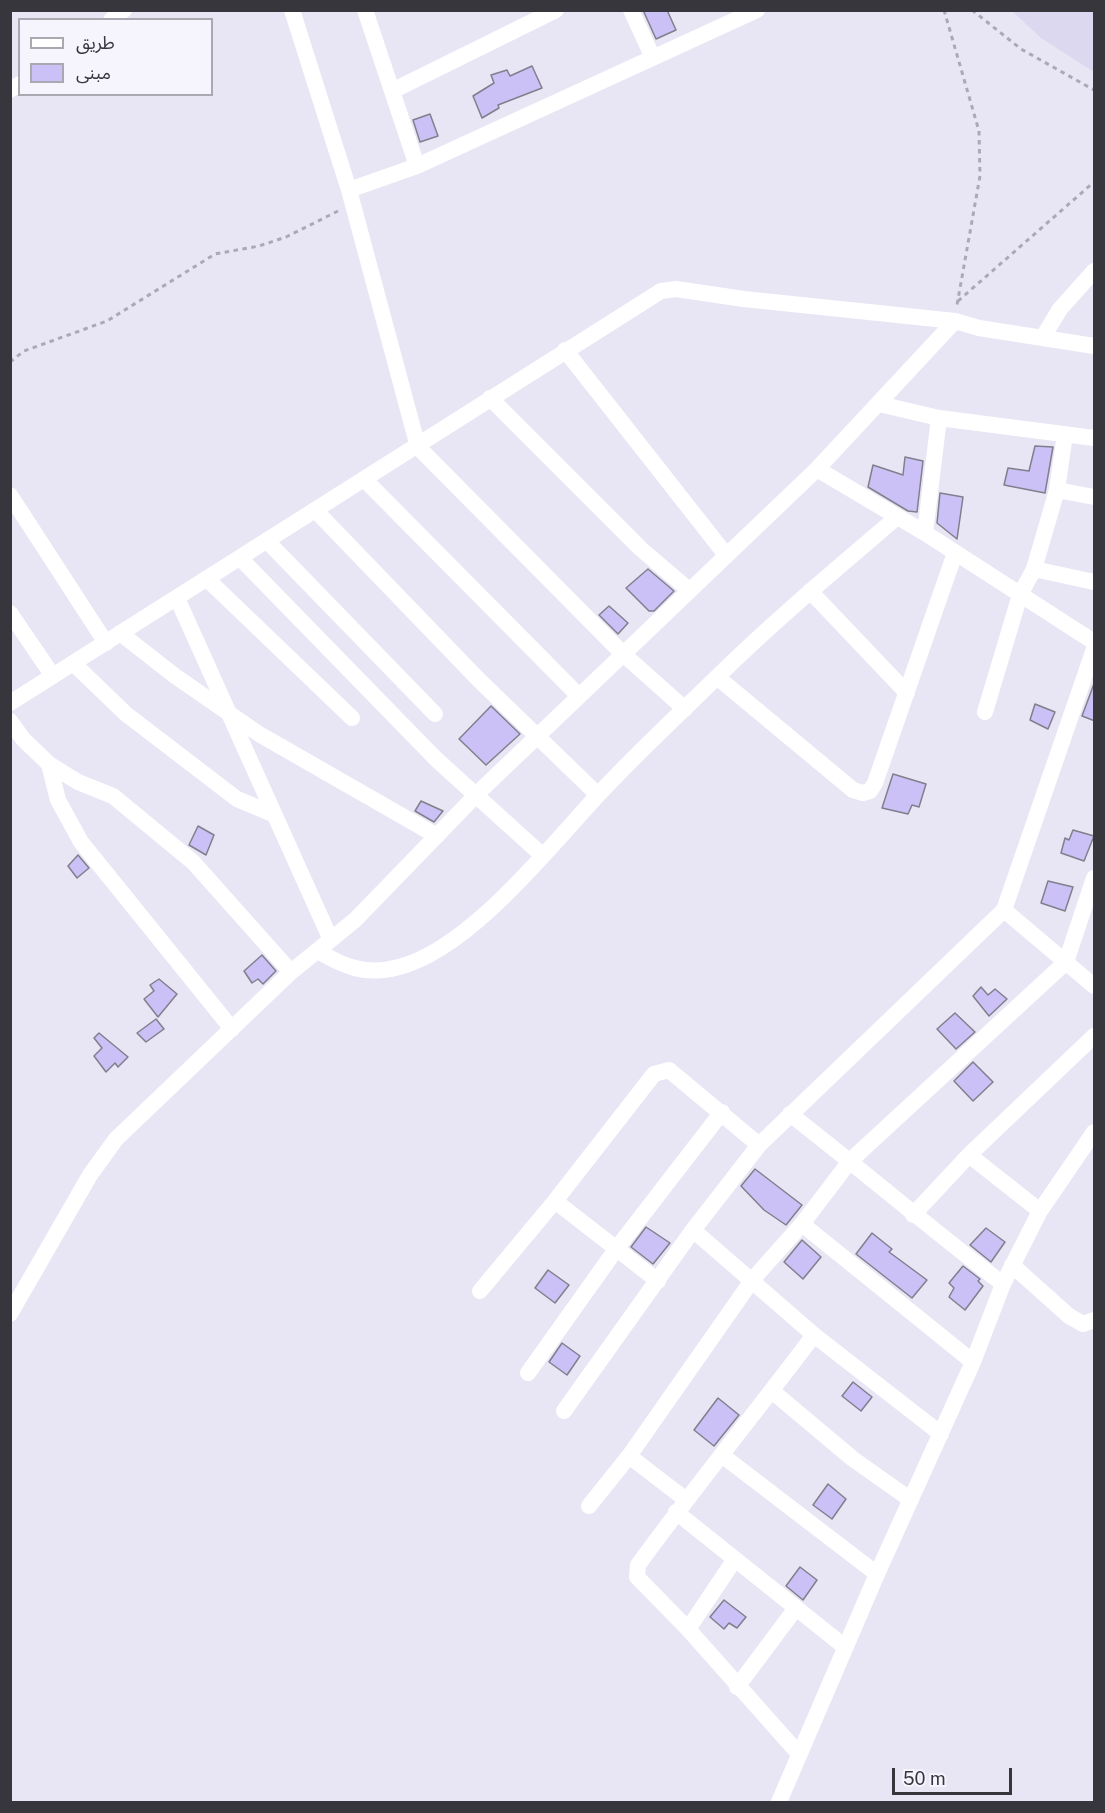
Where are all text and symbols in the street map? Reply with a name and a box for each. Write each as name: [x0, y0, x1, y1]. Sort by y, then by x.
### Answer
legend: [18, 18, 213, 96]
text: طريق: [76, 32, 115, 53]
text: مبنى: [76, 62, 111, 83]
scale bar: [895, 1756, 1015, 1794]
text: 50 m: [903, 1768, 946, 1789]

